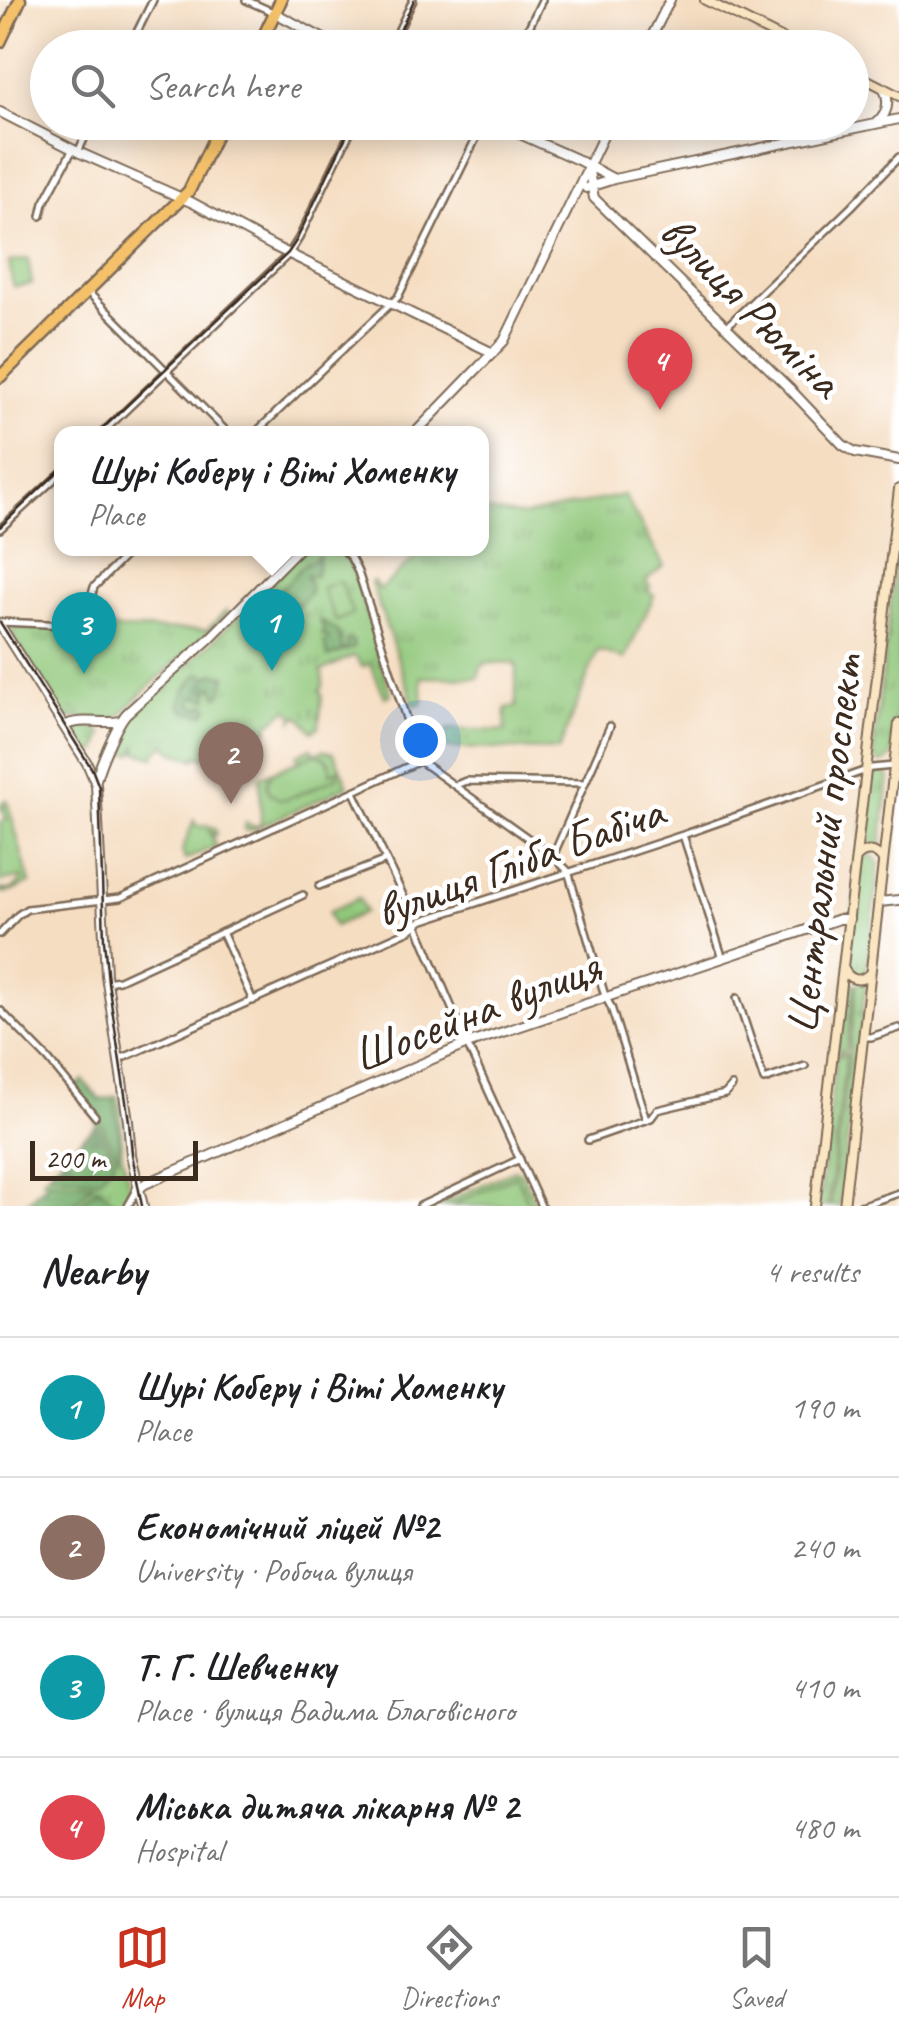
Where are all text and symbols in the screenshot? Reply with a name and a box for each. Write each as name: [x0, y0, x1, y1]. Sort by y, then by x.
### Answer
search box: [30, 30, 869, 140]
icon: search: [65, 58, 120, 113]
text: Search here: [145, 62, 300, 109]
street label: вулиця Рюміна: [647, 202, 857, 412]
pin: 4: [628, 328, 692, 410]
popup: [54, 426, 489, 556]
text: Шурі Коберу і Віті Хоменку: [88, 447, 455, 494]
text: Place: [88, 494, 144, 535]
pin: 1: [240, 588, 304, 671]
pin: 3: [52, 592, 116, 674]
street label: Центральний проспект: [770, 650, 876, 1037]
your location: [395, 715, 446, 766]
pin: 2: [198, 722, 264, 804]
street label: вулиця Гліба Бабіча: [367, 780, 674, 941]
street label: Шосейна вулиця: [344, 936, 610, 1086]
scale bar: [30, 1136, 198, 1180]
text: 200 m: [45, 1141, 105, 1176]
text: Nearby: [40, 1245, 146, 1298]
text: 4 results: [765, 1251, 859, 1292]
text: Шурі Коберу і Віті Хоменку: [135, 1363, 502, 1410]
text: 1: [65, 1387, 80, 1428]
text: 190 m: [790, 1387, 859, 1428]
text: Place: [135, 1410, 191, 1451]
text: Економічний ліцей №2: [135, 1503, 439, 1550]
text: 2: [65, 1527, 80, 1568]
text: 240 m: [790, 1527, 859, 1568]
text: University · Робоча вулиця: [135, 1550, 411, 1591]
text: Т. Г. Шевченку: [135, 1643, 335, 1690]
text: 3: [65, 1667, 80, 1708]
text: 410 m: [790, 1667, 859, 1708]
text: Place · вулиця Вадима Благовісного: [135, 1690, 515, 1731]
text: Міська дитяча лікарня № 2: [135, 1783, 519, 1830]
text: 4: [65, 1807, 80, 1848]
text: 480 m: [790, 1807, 859, 1848]
text: Hospital: [135, 1830, 222, 1871]
tab: Map: [115, 1920, 170, 2015]
tab: Directions: [401, 1920, 498, 2015]
tab: Saved: [729, 1920, 784, 2015]

